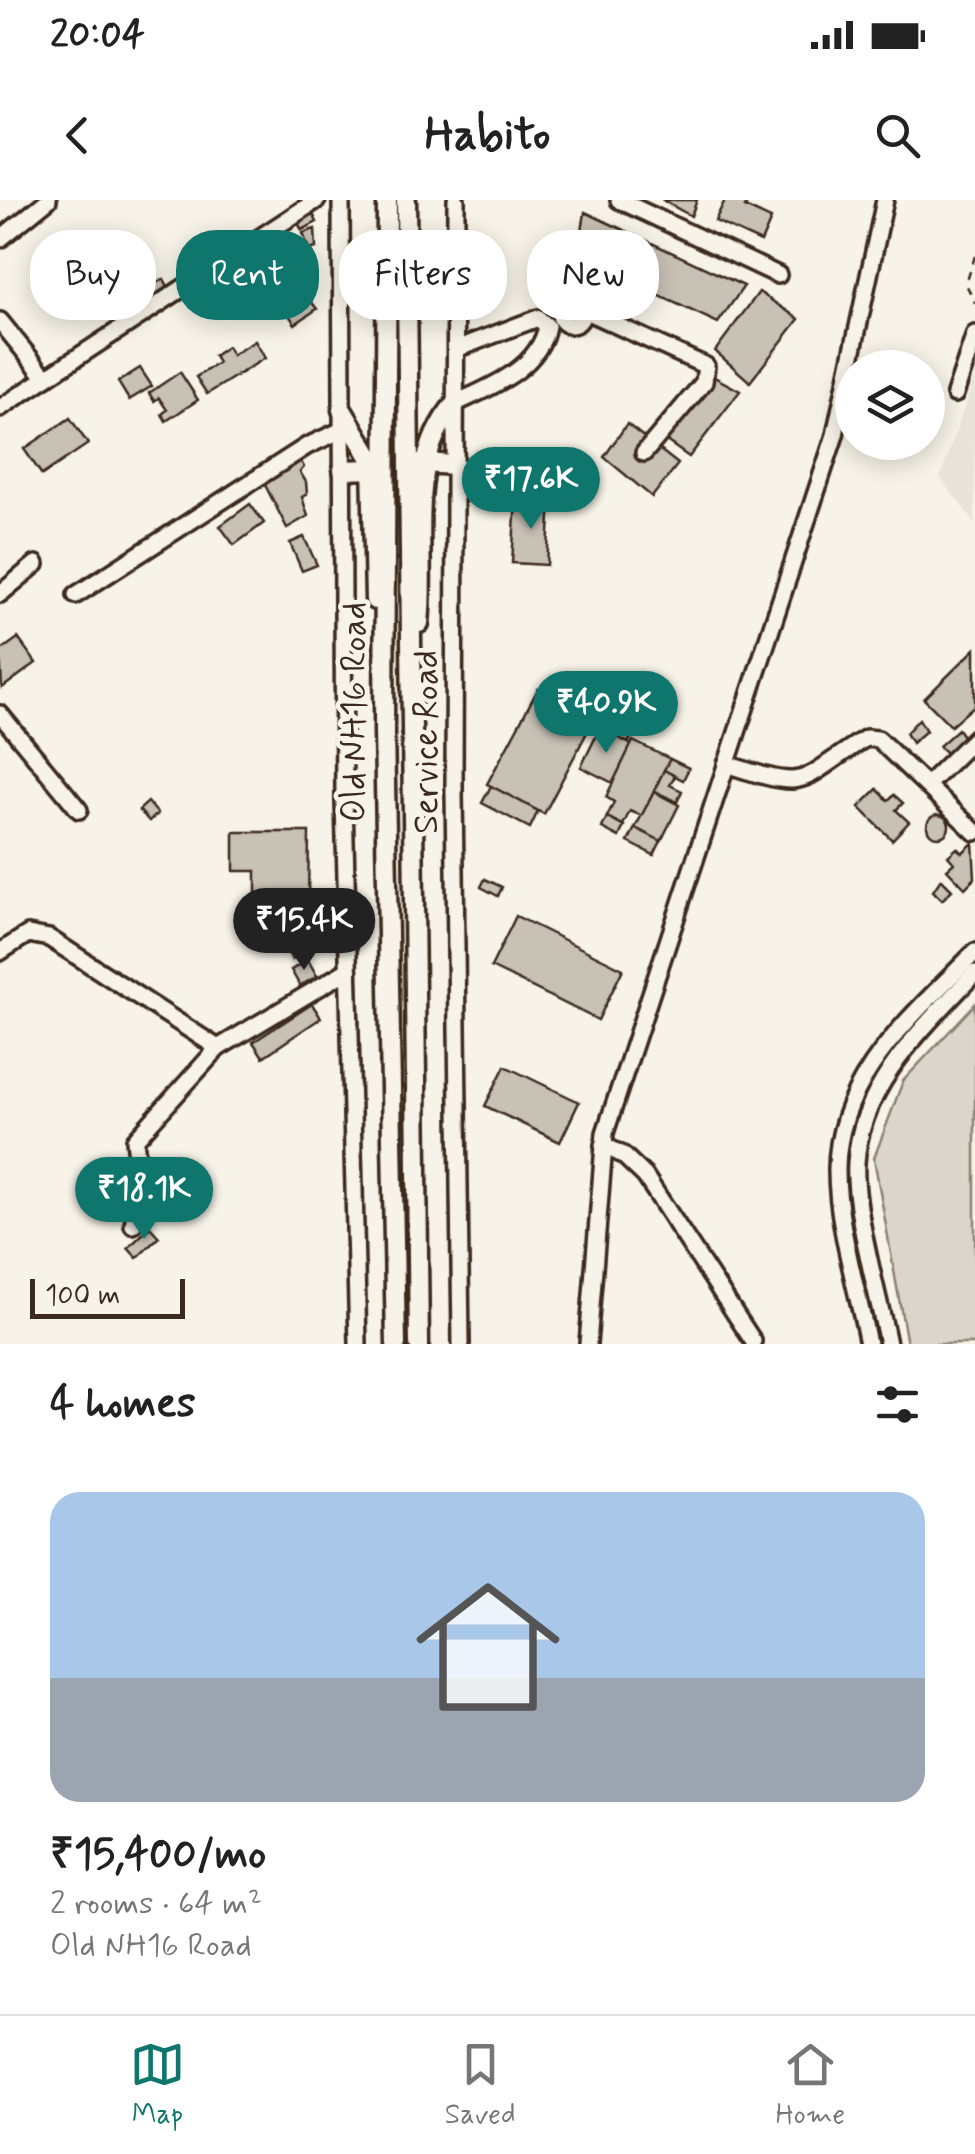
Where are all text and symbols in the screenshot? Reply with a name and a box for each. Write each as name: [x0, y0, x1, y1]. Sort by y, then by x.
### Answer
text: 20:04: [50, 11, 145, 60]
text: Habito: [425, 106, 550, 165]
icon: back: [50, 108, 105, 163]
icon: search: [870, 108, 925, 163]
chip: Buy: [30, 230, 156, 320]
chip: Rent: [176, 230, 319, 320]
chip: Filters: [339, 230, 507, 320]
chip: New: [527, 230, 659, 320]
map controls: [835, 350, 945, 460]
button: layers: [835, 350, 945, 460]
pin: ₹17.6K: [450, 447, 612, 532]
text: ₹17.6K: [484, 458, 578, 500]
street label: Old NH16 Road: [332, 602, 378, 822]
street label: Service Road: [404, 650, 450, 834]
pin: ₹40.9K: [525, 671, 687, 756]
text: ₹40.9K: [556, 682, 656, 724]
pin: ₹15.4K: [223, 888, 385, 973]
text: ₹15.4K: [255, 899, 353, 941]
pin: ₹18.1K: [63, 1157, 225, 1242]
text: ₹18.1K: [97, 1168, 191, 1210]
scale bar: [30, 1274, 185, 1318]
text: 100 m: [45, 1278, 120, 1315]
text: 4 homes: [50, 1377, 196, 1432]
icon: filters: [870, 1377, 925, 1432]
icon: home: [398, 1557, 578, 1737]
text: ₹15,400/mo: [50, 1828, 266, 1883]
text: 2 rooms · 64 m²: [50, 1883, 262, 1925]
text: Old NH16 Road: [50, 1925, 251, 1967]
tab: Map: [130, 2037, 185, 2134]
tab: Saved: [445, 2037, 516, 2134]
tab: Home: [775, 2037, 845, 2134]

